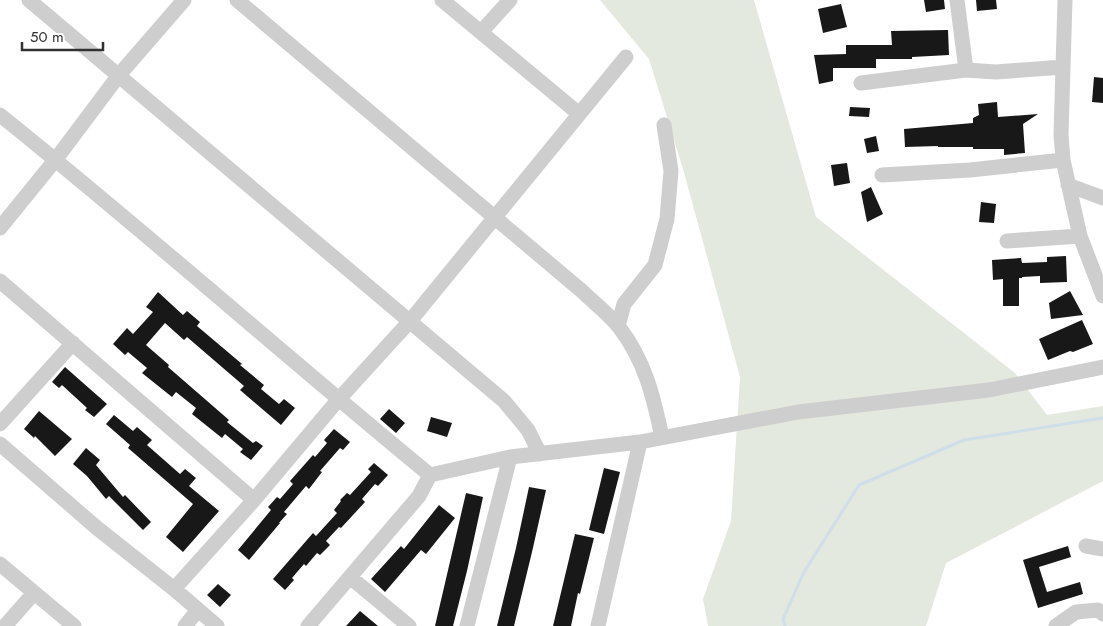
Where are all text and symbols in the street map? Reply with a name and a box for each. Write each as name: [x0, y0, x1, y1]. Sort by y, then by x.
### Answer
scale bar: [22, 20, 104, 52]
text: 50 m: [30, 26, 64, 48]

